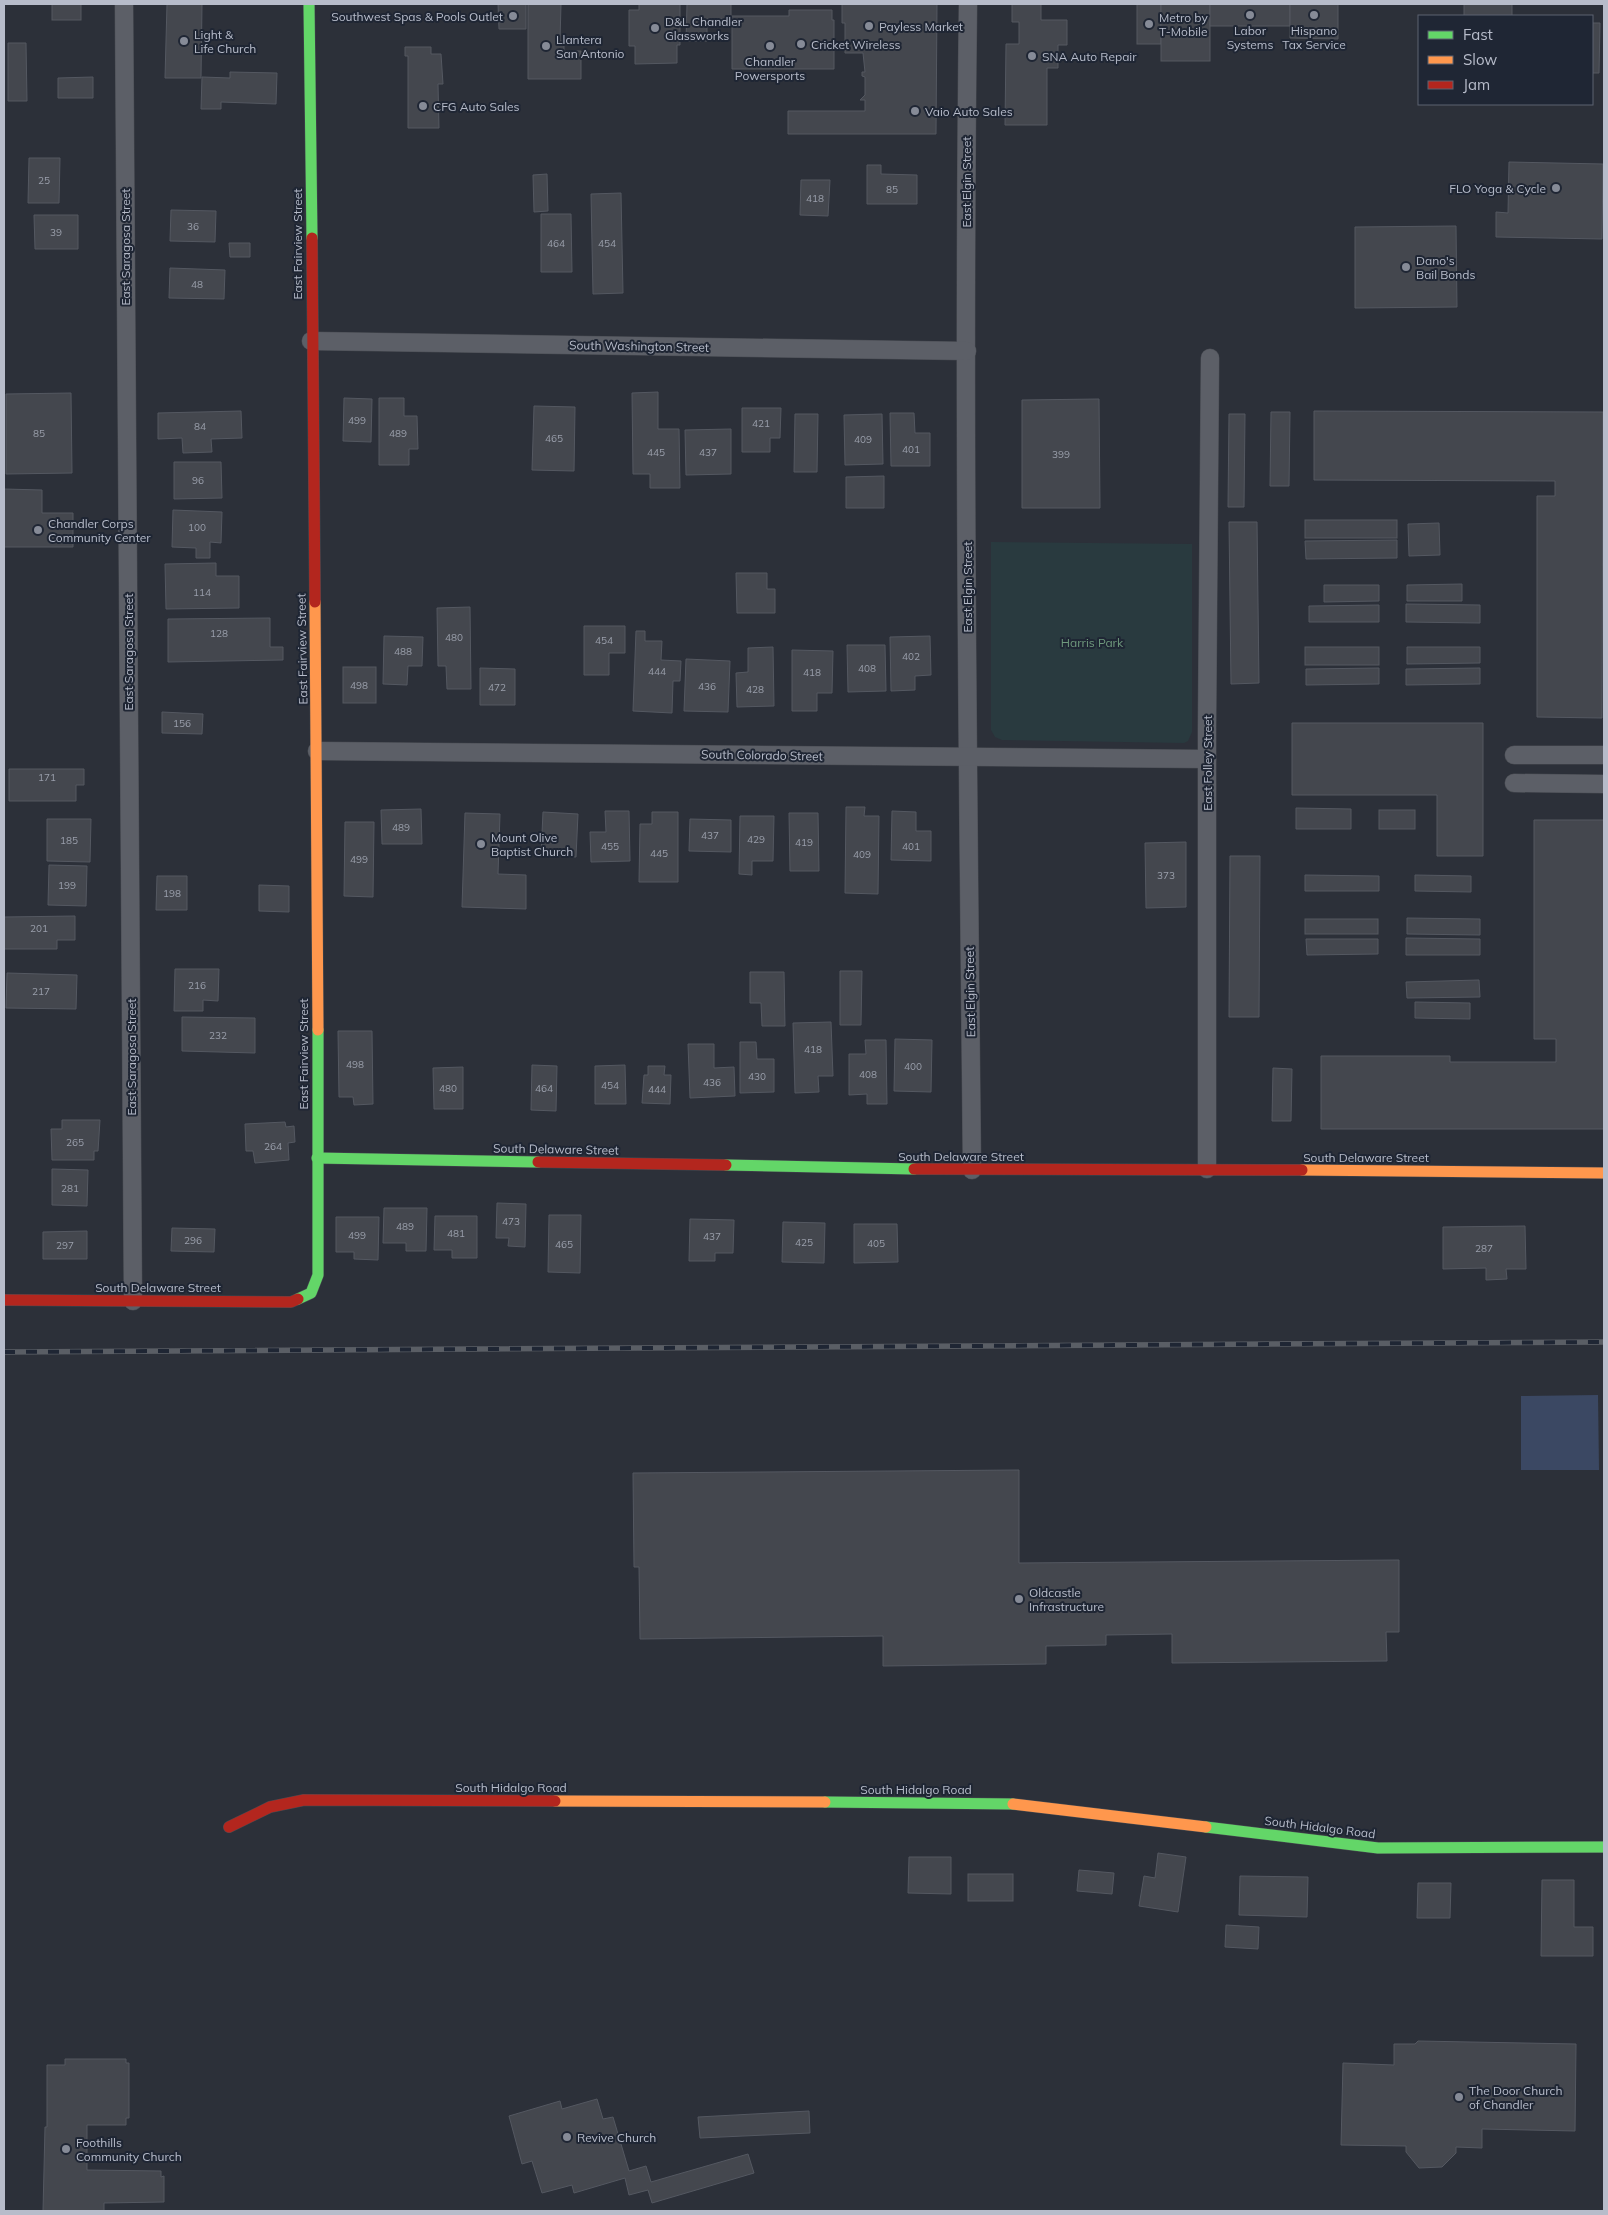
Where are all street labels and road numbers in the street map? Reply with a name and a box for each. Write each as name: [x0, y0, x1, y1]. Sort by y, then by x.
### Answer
street label: East Elgin Street: [959, 137, 974, 227]
street label: East Saragosa Street: [118, 188, 133, 306]
street label: East Fairview Street: [290, 188, 305, 300]
street label: South Washington Street: [569, 337, 709, 355]
street label: East Elgin Street: [960, 542, 975, 632]
street label: East Saragosa Street: [121, 593, 136, 711]
street label: East Fairview Street: [294, 593, 310, 705]
street label: East Folley Street: [1200, 715, 1215, 811]
street label: South Colorado Street: [701, 746, 823, 764]
street label: East Elgin Street: [962, 947, 978, 1037]
street label: East Saragosa Street: [124, 998, 139, 1116]
street label: East Fairview Street: [296, 998, 311, 1110]
street label: South Delaware Street: [493, 1140, 619, 1158]
street label: South Delaware Street: [898, 1149, 1024, 1164]
street label: South Delaware Street: [1303, 1150, 1429, 1165]
street label: South Delaware Street: [95, 1280, 221, 1295]
street label: South Hidalgo Road: [455, 1780, 567, 1795]
street label: South Hidalgo Road: [860, 1782, 972, 1797]
street label: South Hidalgo Road: [1264, 1813, 1376, 1841]

